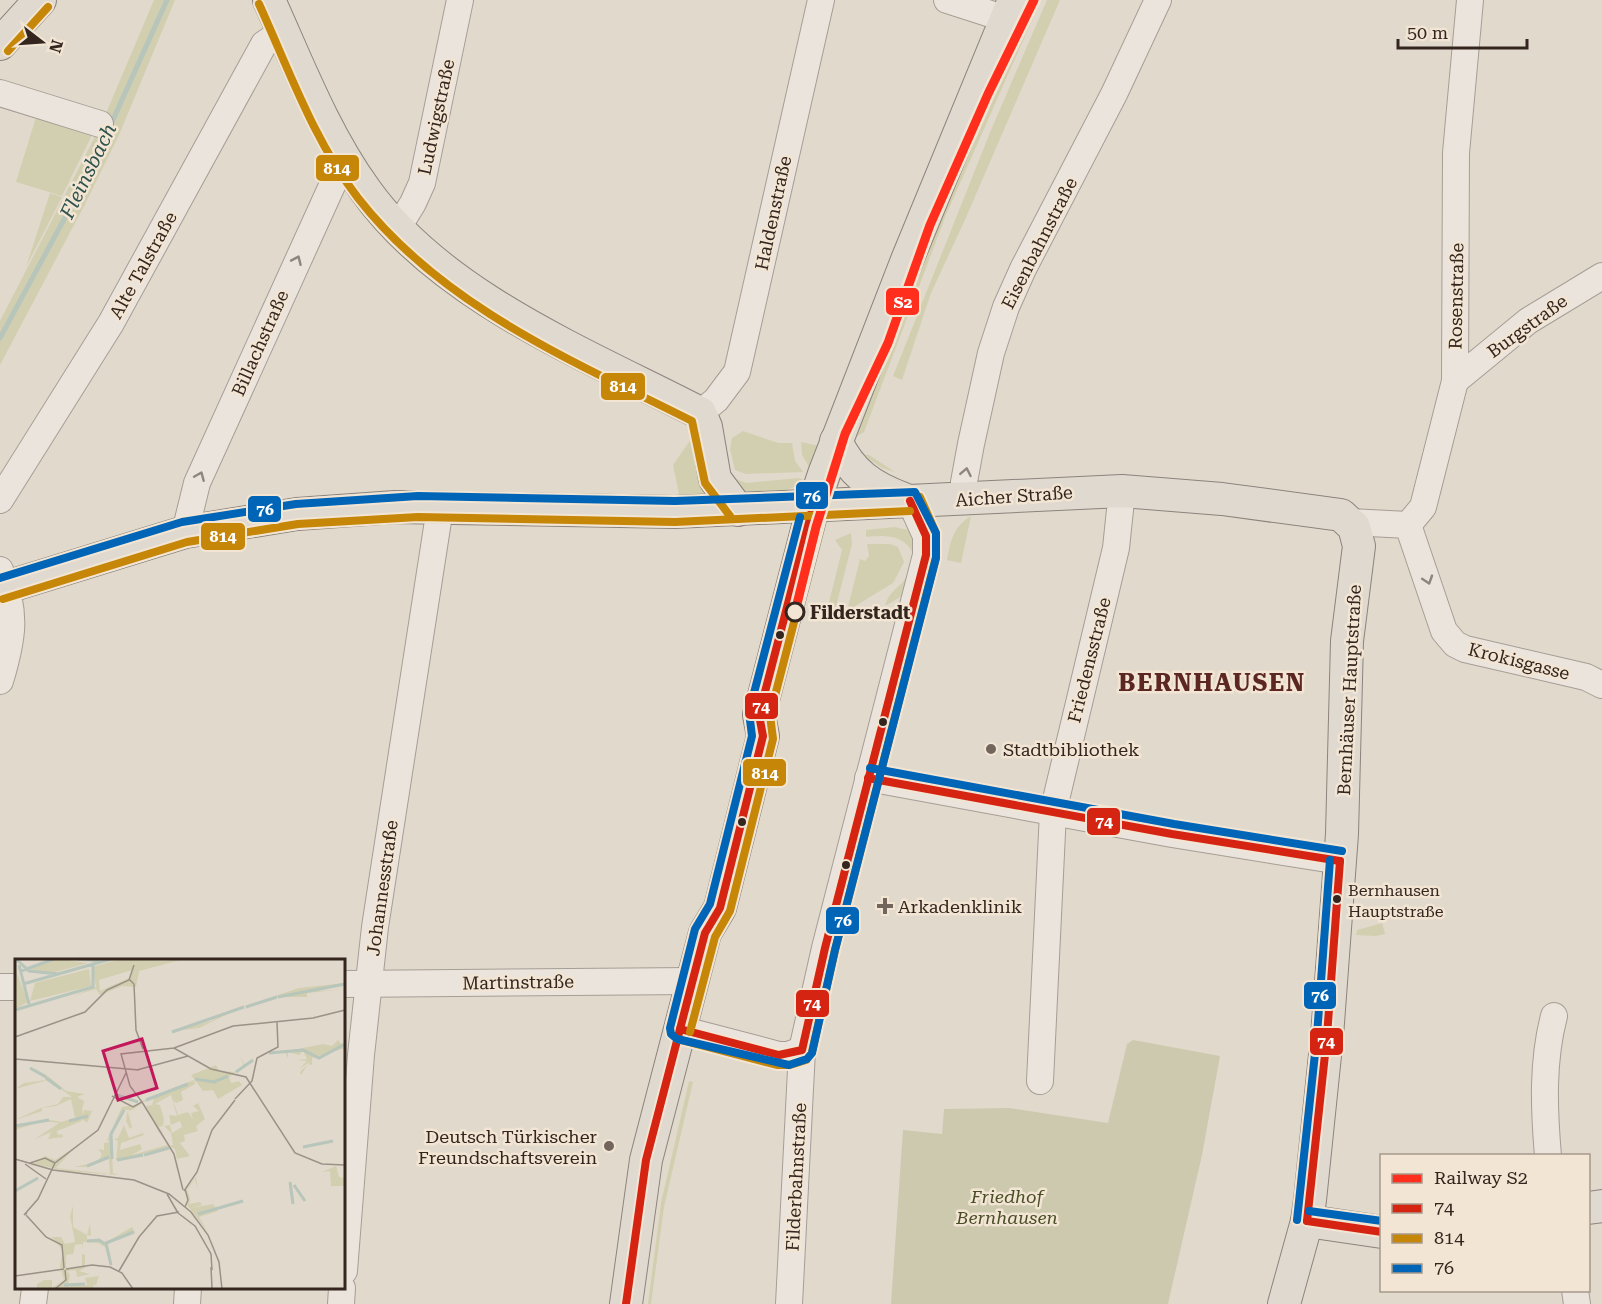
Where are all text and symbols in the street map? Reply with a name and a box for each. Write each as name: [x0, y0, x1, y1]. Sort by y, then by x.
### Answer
north arrow: [12, 12, 72, 72]
scale bar: [1398, 12, 1527, 50]
text: 50 m: [1407, 22, 1448, 43]
text: N: [45, 38, 67, 55]
street label: Ludwigstraße: [413, 57, 459, 177]
water label: Fleinsbach: [54, 119, 121, 223]
line badge: 814: [315, 154, 360, 182]
street label: Haldenstraße: [751, 154, 795, 272]
text: 814: [324, 159, 350, 178]
street label: Eisenbahnstraße: [997, 174, 1081, 312]
street label: Alte Talstraße: [105, 208, 181, 322]
street label: Rosenstraße: [1445, 242, 1467, 349]
one-way arrow: [290, 255, 302, 266]
street label: Billachstraße: [227, 287, 293, 399]
line badge: S2: [885, 287, 920, 316]
street label: Burgstraße: [1483, 290, 1571, 362]
text: S2: [893, 293, 913, 312]
line badge: 814: [600, 372, 646, 401]
text: 814: [610, 377, 636, 396]
one-way arrow: [959, 467, 972, 477]
one-way arrow: [193, 471, 205, 482]
line badge: 76: [795, 481, 829, 510]
street label: Aicher Straße: [955, 481, 1074, 511]
text: 76: [803, 487, 821, 506]
line badge: 76: [247, 495, 282, 523]
text: 76: [256, 500, 274, 519]
line badge: 814: [200, 522, 246, 551]
text: 814: [210, 527, 236, 546]
one-way arrow: [1420, 574, 1433, 585]
street label: Bernhäuser Hauptstraße: [1333, 584, 1365, 796]
street label: Friedensstraße: [1063, 595, 1115, 725]
marker: Filderstadt: [785, 602, 805, 622]
place label: Filderstadt: [810, 602, 910, 623]
unlabelled marker: [774, 629, 786, 641]
street label: Krokisgasse: [1466, 638, 1572, 684]
district label: BERNHAUSEN: [1118, 669, 1306, 697]
line badge: 74: [744, 692, 779, 720]
text: 74: [752, 697, 770, 716]
unlabelled marker: [877, 716, 889, 728]
place label: Stadtbibliothek: [1003, 739, 1139, 760]
marker: Stadtbibliothek: [984, 742, 998, 756]
line badge: 814: [742, 758, 787, 787]
text: 814: [752, 764, 778, 783]
line badge: 74: [1086, 807, 1121, 836]
text: 74: [1095, 812, 1113, 831]
unlabelled marker: [736, 816, 748, 828]
street label: Johannesstraße: [362, 818, 402, 957]
unlabelled marker: [840, 859, 852, 871]
place label: Bernhausen Hauptstraße: [1348, 881, 1444, 921]
marker: Bernhausen Hauptstraße: [1331, 893, 1343, 905]
place label: Arkadenklinik: [898, 896, 1022, 917]
marker: Arkadenklinik: [876, 897, 894, 915]
line badge: 76: [825, 906, 860, 935]
text: 76: [834, 911, 852, 930]
inset map: [15, 959, 345, 1289]
street label: Martinstraße: [462, 971, 574, 993]
line badge: 76: [1303, 981, 1337, 1010]
text: 76: [1311, 986, 1329, 1005]
line badge: 74: [795, 989, 830, 1018]
text: 74: [803, 994, 821, 1013]
line badge: 74: [1309, 1027, 1344, 1056]
text: 74: [1317, 1032, 1335, 1051]
street label: Filderbahnstraße: [782, 1102, 810, 1252]
place label: Deutsch Türkischer Freundschaftsverein: [418, 1126, 597, 1168]
marker: Deutsch Türkischer Freundschaftsverein: [602, 1139, 616, 1153]
legend: [1380, 1154, 1590, 1292]
text: Railway S2: [1434, 1167, 1528, 1188]
park label: Friedhof Bernhausen: [955, 1186, 1058, 1228]
text: 74: [1434, 1197, 1454, 1218]
text: 814: [1434, 1227, 1464, 1248]
text: 76: [1434, 1257, 1454, 1278]

